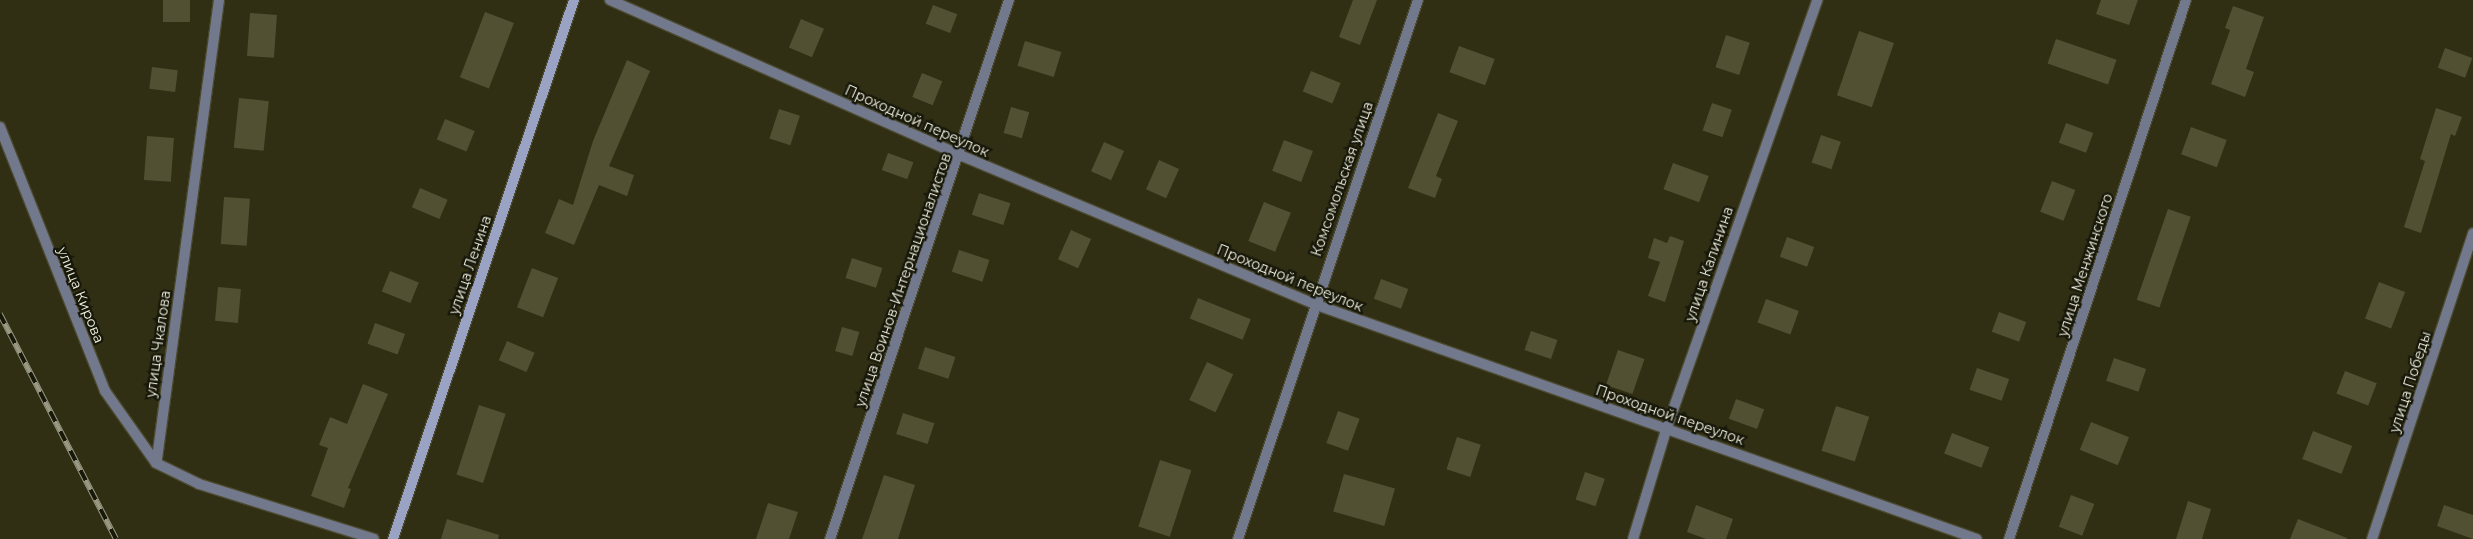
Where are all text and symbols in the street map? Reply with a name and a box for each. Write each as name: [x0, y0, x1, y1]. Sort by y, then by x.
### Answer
street label: Проходной переулок: [842, 82, 992, 160]
street label: Комсомольская улица: [1308, 99, 1376, 259]
street label: улица Воинов-Интернационалистов: [852, 151, 954, 409]
street label: улица Менжинского: [2054, 191, 2116, 339]
street label: улица Калинина: [1681, 204, 1737, 324]
street label: улица Ленина: [445, 213, 495, 317]
street label: Проходной переулок: [1214, 241, 1366, 315]
street label: улица Кирова: [54, 245, 108, 345]
street label: улица Чкалова: [142, 289, 174, 399]
street label: улица Победы: [2386, 329, 2434, 435]
street label: Проходной переулок: [1593, 382, 1747, 448]

